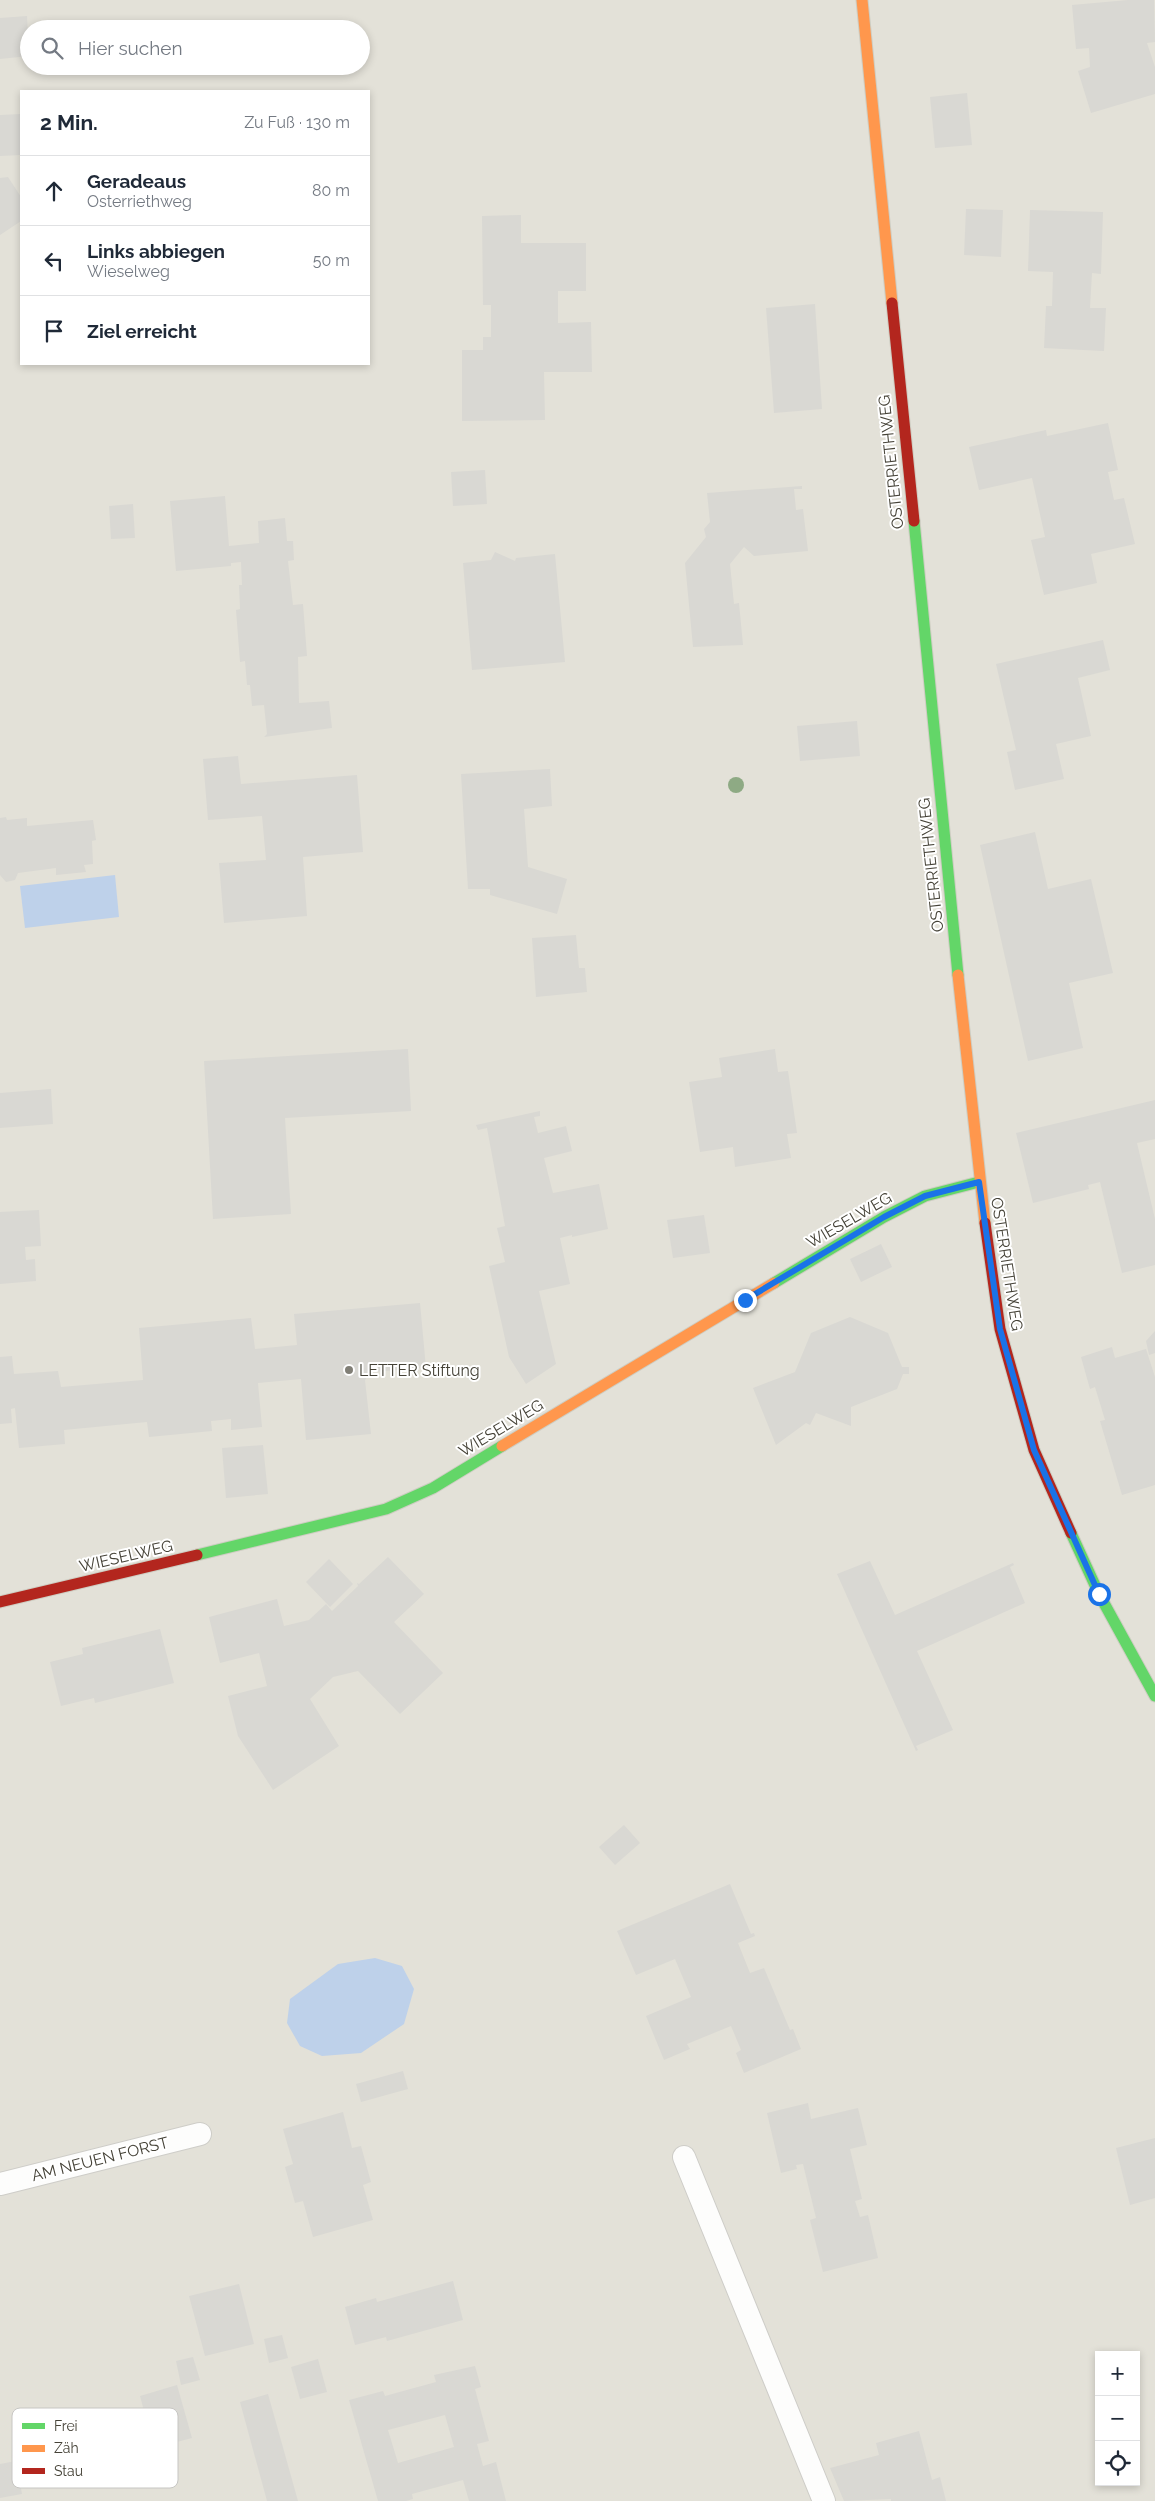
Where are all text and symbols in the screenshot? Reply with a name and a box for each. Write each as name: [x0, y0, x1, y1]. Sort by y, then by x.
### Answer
search box: [20, 20, 370, 75]
icon: search: [38, 34, 66, 62]
text: Hier suchen: [78, 37, 183, 59]
text: 2 Min.: [40, 110, 98, 135]
text: Zu Fuß · 130 m: [244, 113, 350, 132]
text: Geradeaus: [87, 170, 186, 192]
icon: ahead: [40, 177, 68, 205]
text: 80 m: [312, 181, 350, 200]
text: Osterriethweg: [87, 192, 192, 211]
text: Links abbiegen: [87, 240, 225, 262]
icon: left: [40, 247, 68, 275]
text: 50 m: [313, 251, 350, 270]
text: Wieselweg: [87, 262, 170, 281]
icon: arrive: [40, 317, 68, 345]
text: Ziel erreicht: [87, 320, 197, 342]
street label: OSTERRIETHWEG: [874, 394, 908, 530]
street label: OSTERRIETHWEG: [914, 797, 948, 933]
street label: WIESELWEG: [803, 1188, 895, 1252]
street label: OSTERRIETHWEG: [987, 1196, 1027, 1332]
route end: [734, 1289, 757, 1312]
place label: LETTER Stiftung: [359, 1361, 480, 1380]
marker: LETTER Stiftung: [343, 1364, 355, 1376]
street label: WIESELWEG: [455, 1395, 547, 1461]
street label: WIESELWEG: [77, 1536, 175, 1576]
route start: [1088, 1583, 1111, 1606]
street label: AM NEUEN FORST: [30, 2133, 171, 2185]
map controls: [1095, 2351, 1140, 2486]
button: +: [1095, 2351, 1140, 2396]
button: −: [1095, 2396, 1140, 2441]
legend: [12, 2408, 178, 2488]
text: Frei: [54, 2418, 78, 2434]
text: Zäh: [54, 2440, 79, 2456]
button: locate: [1095, 2441, 1140, 2486]
text: Stau: [54, 2463, 83, 2479]

